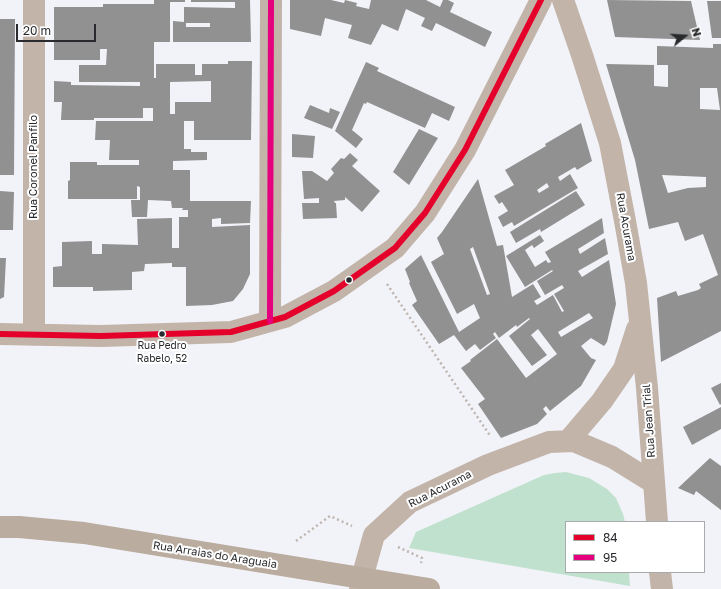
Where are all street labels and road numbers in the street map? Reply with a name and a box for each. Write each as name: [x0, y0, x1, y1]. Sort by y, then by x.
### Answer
street label: Rua Coronel Panfilo: [27, 115, 41, 219]
street label: Rua Acurama: [613, 192, 639, 262]
street label: Rua Jean Trial: [640, 384, 658, 458]
street label: Rua Acurama: [406, 467, 474, 511]
street label: Rua Arraias do Araguaia: [152, 539, 278, 571]

